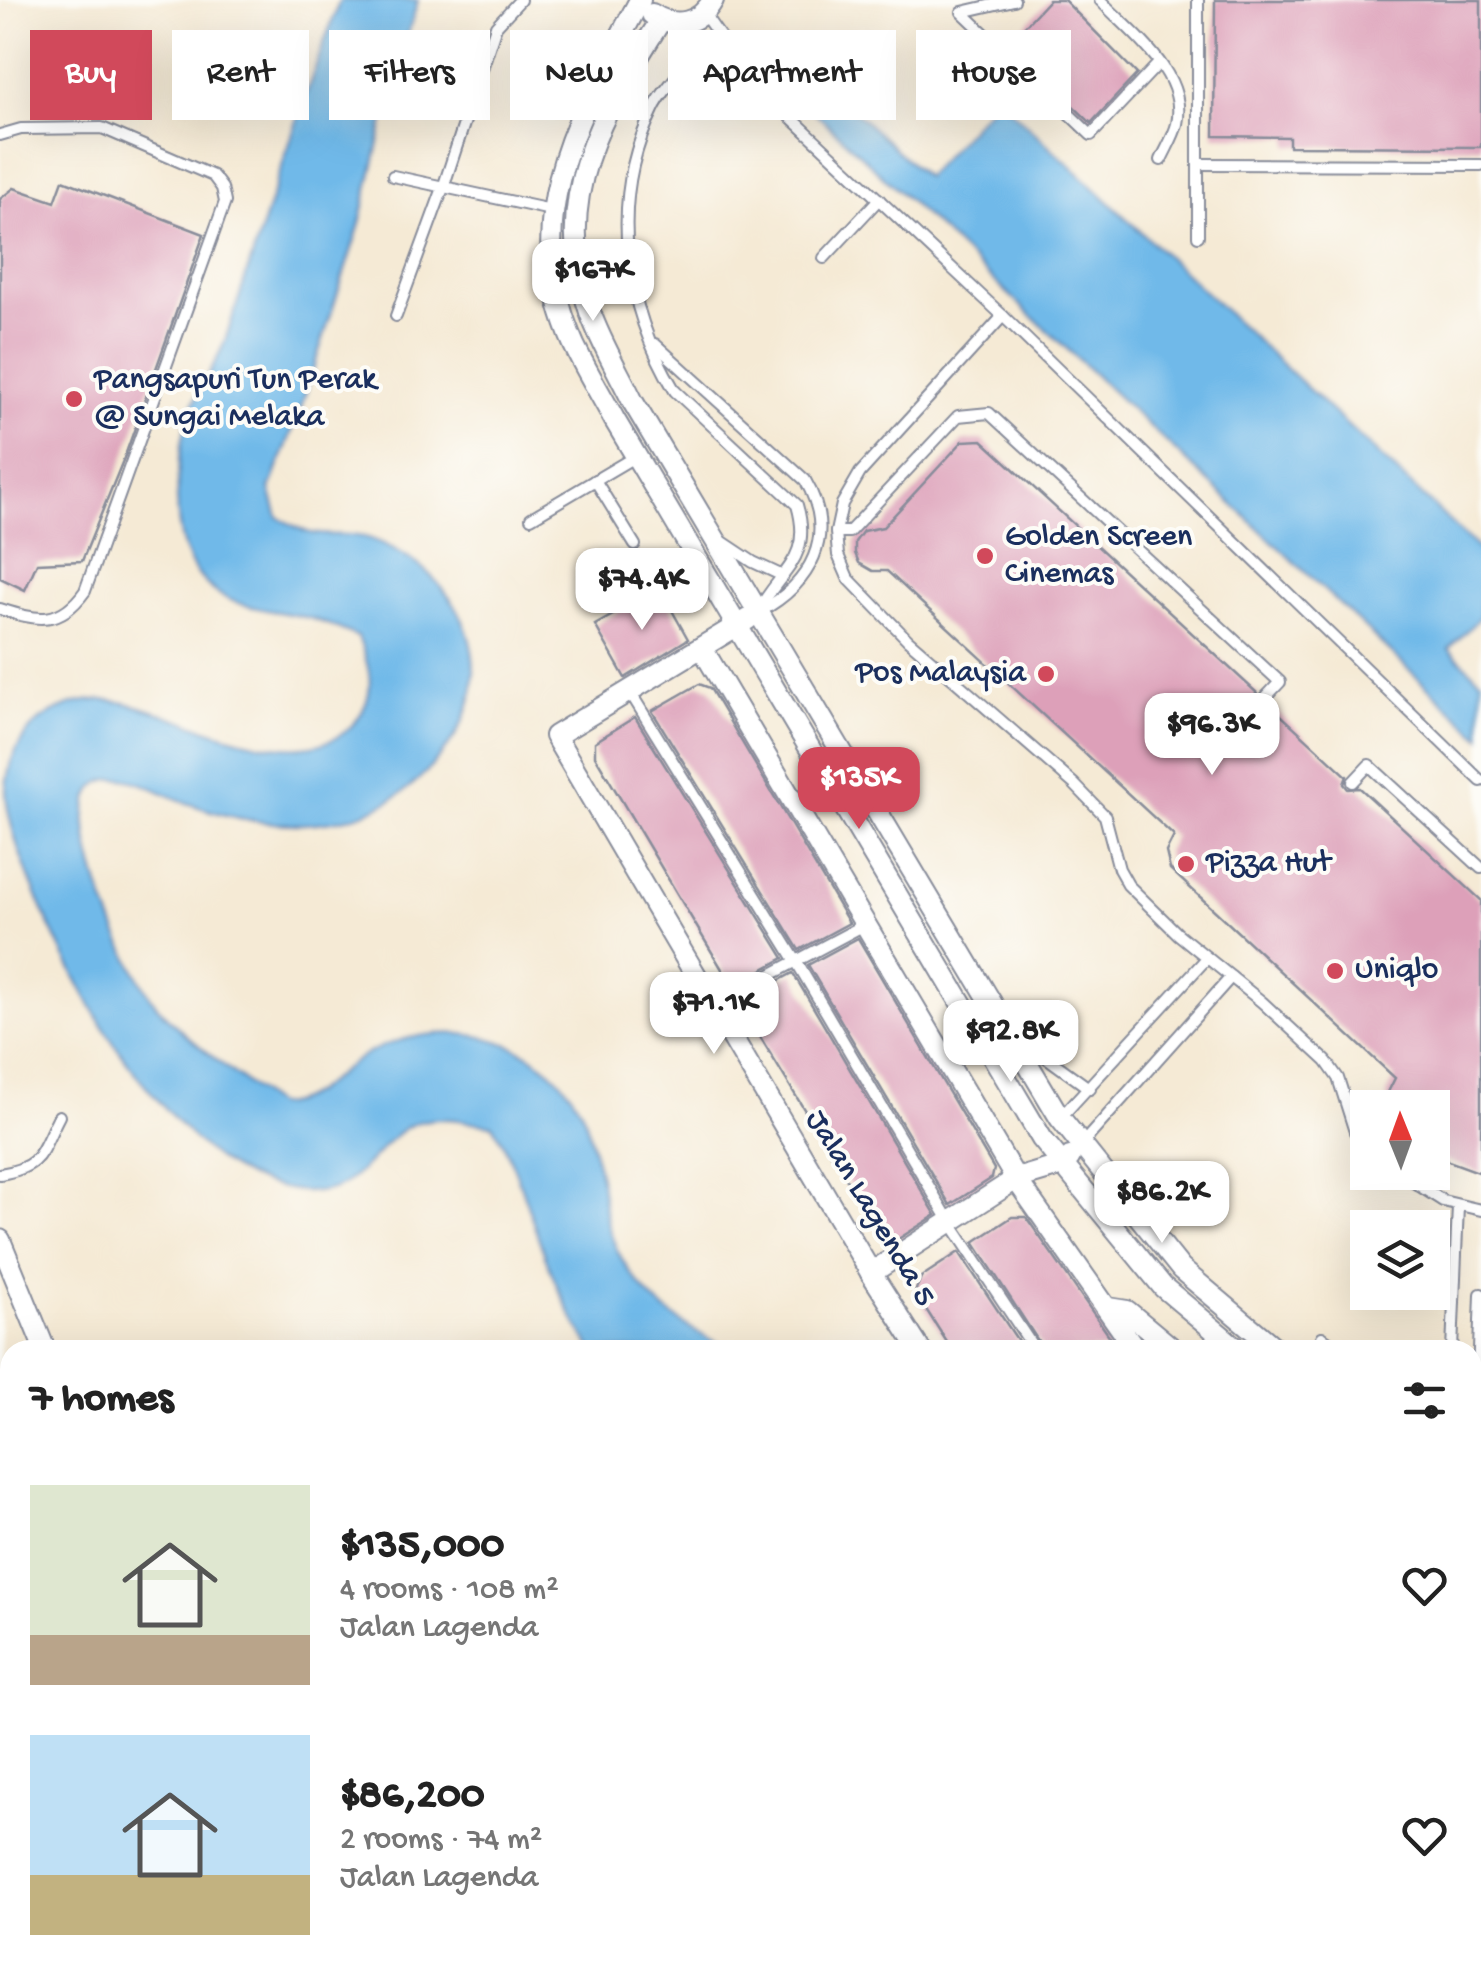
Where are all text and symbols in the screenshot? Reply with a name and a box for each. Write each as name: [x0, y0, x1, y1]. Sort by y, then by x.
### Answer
chip: Buy: [30, 30, 152, 120]
chip: Rent: [172, 30, 309, 120]
chip: Filters: [329, 30, 490, 120]
chip: New: [510, 30, 648, 120]
chip: Apartment: [668, 30, 896, 120]
chip: House: [916, 30, 1071, 120]
pin: $167K: [523, 239, 663, 324]
text: $167K: [554, 252, 632, 290]
place label: Pangsapuri Tun Perak @ Sungai Melaka: [93, 362, 379, 437]
marker: Pangsapuri Tun Perak @ Sungai Melaka: [63, 388, 85, 410]
place label: Golden Screen Cinemas: [1005, 519, 1192, 594]
marker: Golden Screen Cinemas: [974, 545, 996, 567]
pin: $74.4K: [561, 548, 723, 633]
text: $74.4K: [598, 561, 686, 599]
place label: Pos Malaysia: [854, 655, 1027, 693]
marker: Pos Malaysia: [1035, 663, 1057, 685]
pin: $96.3K: [1131, 693, 1293, 778]
text: $96.3K: [1167, 706, 1257, 744]
pin: $135K: [789, 747, 929, 832]
text: $135K: [820, 760, 898, 798]
place label: Pizza Hut: [1205, 845, 1333, 883]
marker: Pizza Hut: [1175, 853, 1197, 875]
place label: Uniqlo: [1355, 952, 1438, 990]
marker: Uniqlo: [1324, 960, 1346, 982]
pin: $71.1K: [633, 972, 795, 1057]
text: $71.1K: [672, 985, 756, 1023]
pin: $92.8K: [930, 1000, 1092, 1085]
text: $92.8K: [965, 1013, 1057, 1051]
north arrow: [1350, 1090, 1450, 1190]
map controls: [1350, 1090, 1450, 1310]
street label: Jalan Lagenda 5: [795, 1104, 943, 1314]
pin: $86.2K: [1081, 1161, 1243, 1246]
text: $86.2K: [1116, 1174, 1208, 1212]
button: layers: [1350, 1210, 1450, 1310]
icon: filters: [1397, 1373, 1452, 1428]
text: 7 homes: [30, 1376, 173, 1425]
text: $135,000: [340, 1523, 504, 1572]
icon: home: [110, 1525, 230, 1645]
icon: heart: [1397, 1558, 1452, 1613]
text: 4 rooms · 108 m²: [340, 1572, 559, 1610]
text: Jalan Lagenda: [340, 1610, 538, 1648]
text: $86,200: [340, 1773, 485, 1822]
icon: home: [110, 1775, 230, 1895]
icon: heart: [1397, 1808, 1452, 1863]
text: 2 rooms · 74 m²: [340, 1822, 542, 1860]
text: Jalan Lagenda: [340, 1860, 538, 1898]

